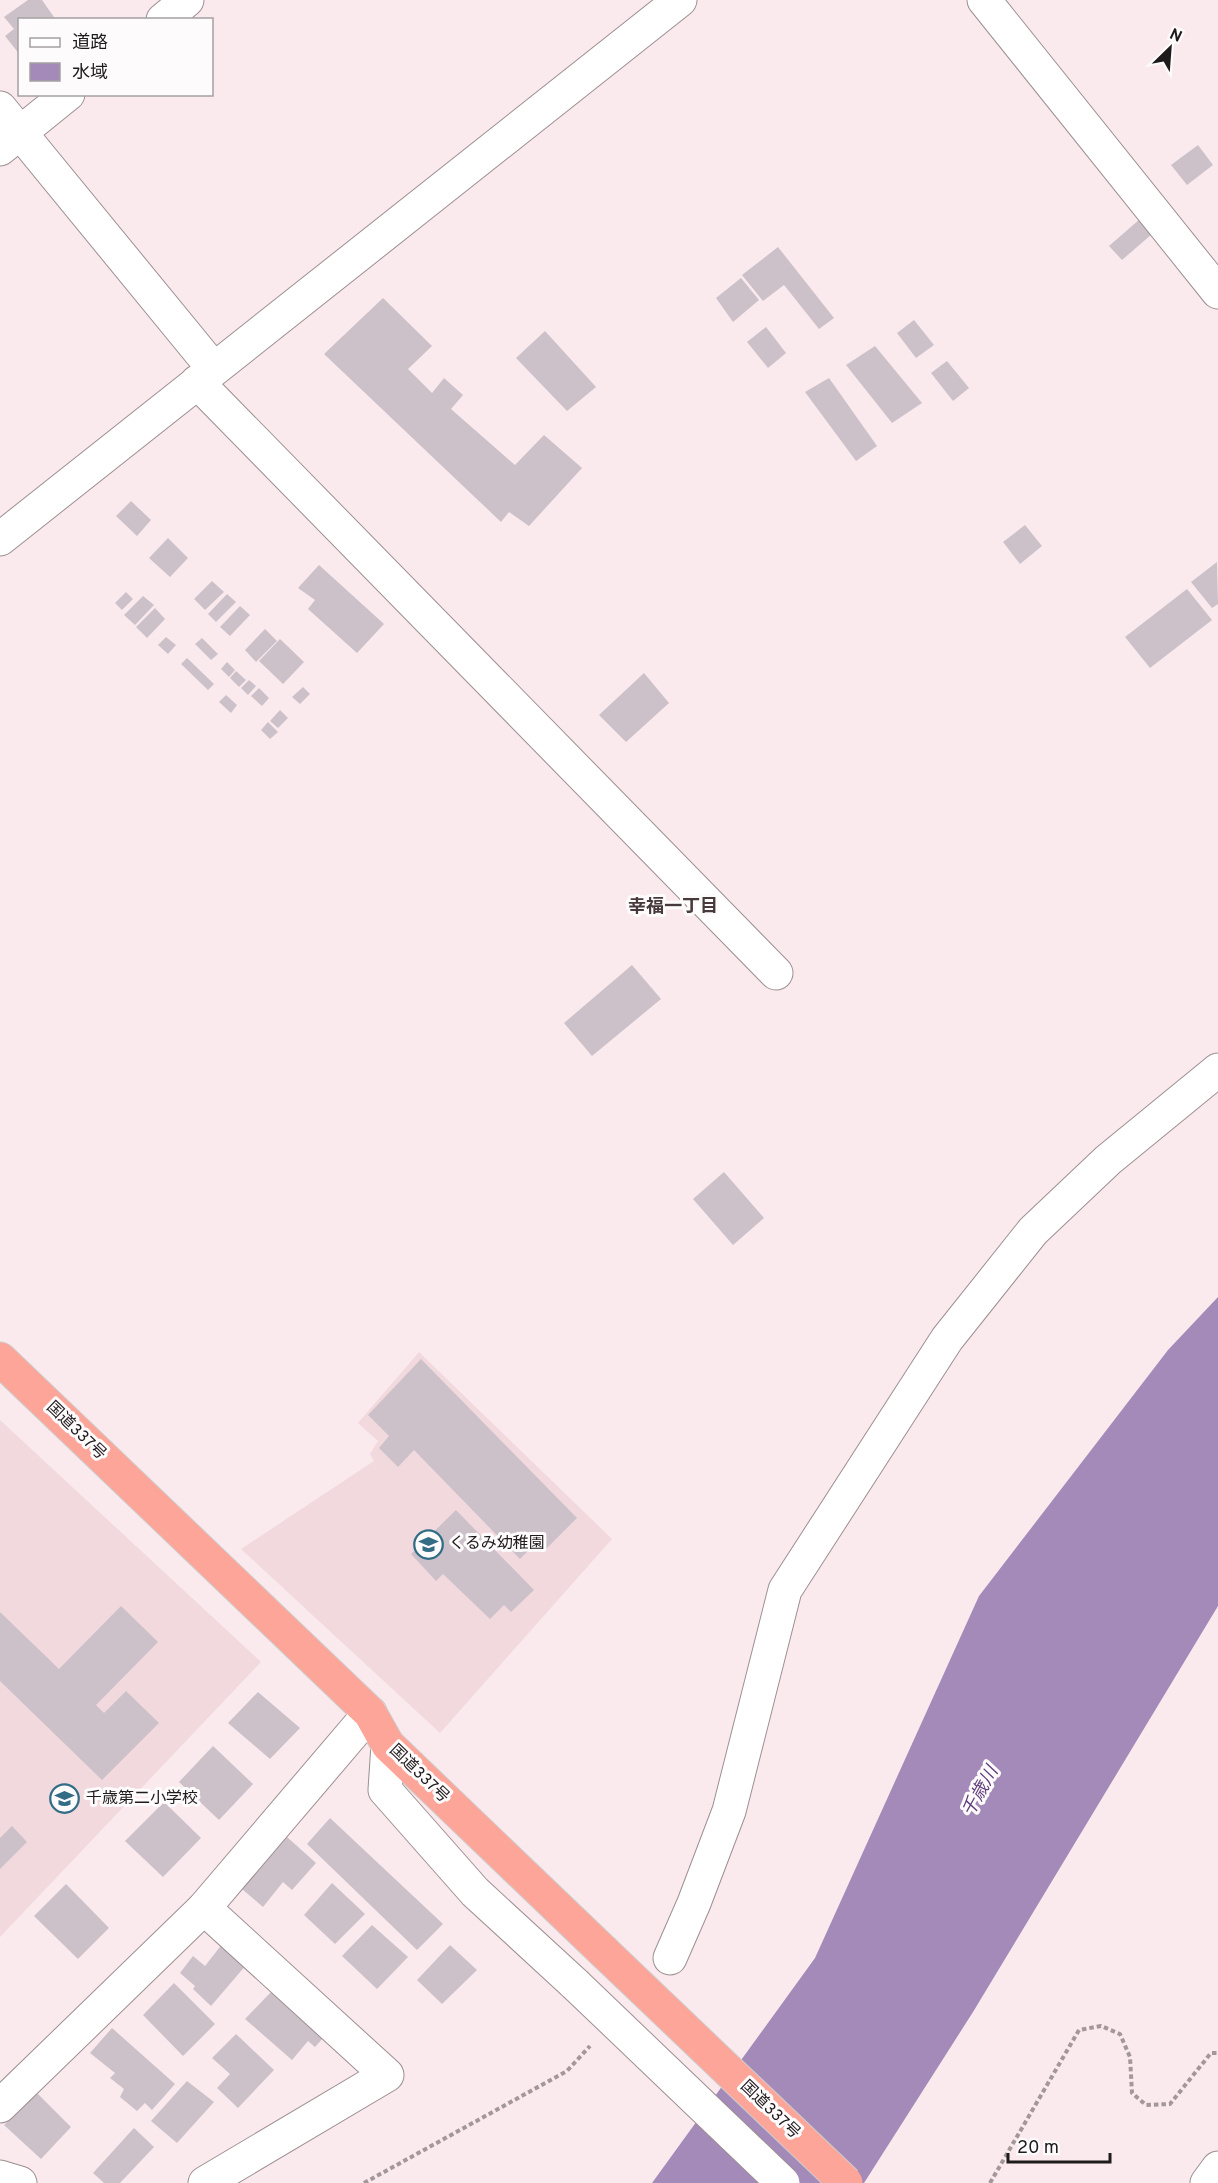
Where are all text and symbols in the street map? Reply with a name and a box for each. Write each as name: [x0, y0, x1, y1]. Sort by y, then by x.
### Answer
legend: [18, 18, 213, 96]
north arrow: [1140, 18, 1200, 78]
text: N: [1166, 25, 1185, 48]
text: 道路: [72, 32, 108, 55]
text: 水域: [72, 62, 108, 85]
district label: 幸福一丁目: [628, 896, 718, 919]
street label: 国道337号: [42, 1398, 110, 1464]
school or university icon: くるみ幼稚園: [412, 1528, 444, 1560]
place label: くるみ幼稚園: [449, 1534, 545, 1554]
street label: 国道337号: [385, 1741, 453, 1807]
water label: 千歳川: [958, 1761, 1005, 1821]
school or university icon: 千歳第二小学校: [49, 1783, 81, 1815]
place label: 千歳第二小学校: [86, 1789, 198, 1809]
street label: 国道337号: [736, 2077, 804, 2143]
scale bar: [1008, 2126, 1110, 2164]
text: 20 m: [1017, 2137, 1059, 2160]

